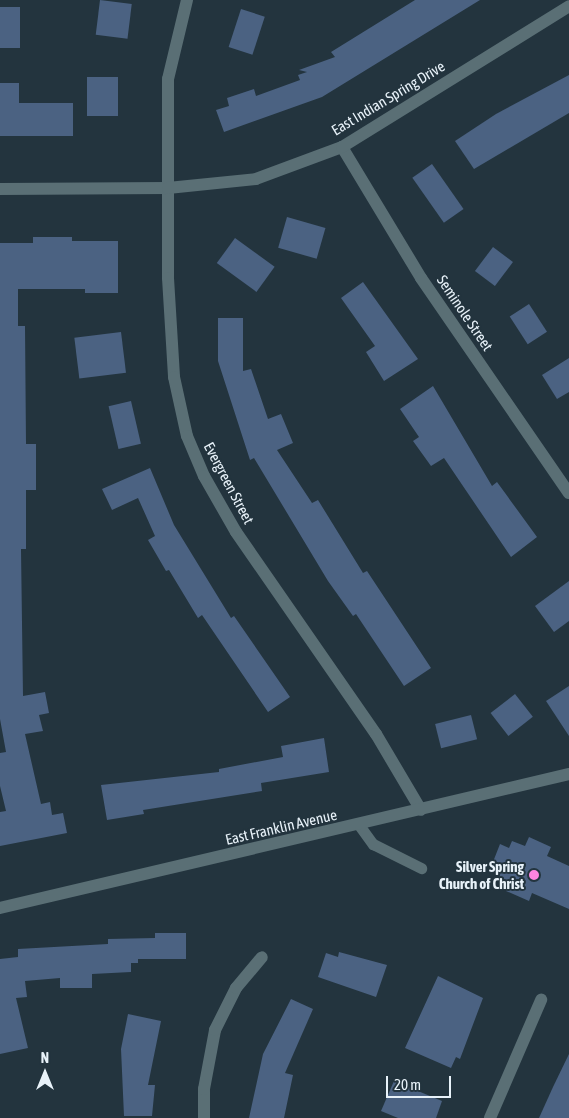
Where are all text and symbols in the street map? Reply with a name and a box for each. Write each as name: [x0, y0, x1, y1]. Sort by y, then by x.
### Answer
street label: East Indian Spring Drive: [328, 57, 448, 139]
street label: Seminole Street: [433, 272, 497, 354]
street label: Evergreen Street: [200, 439, 258, 527]
street label: East Franklin Avenue: [223, 805, 339, 849]
place label: Silver Spring Church of Christ: [439, 857, 524, 892]
marker: Silver Spring Church of Christ: [528, 869, 540, 881]
north arrow: [20, 1048, 70, 1098]
text: N: [41, 1050, 49, 1066]
scale bar: [389, 1066, 454, 1098]
text: 20 m: [394, 1076, 421, 1093]

